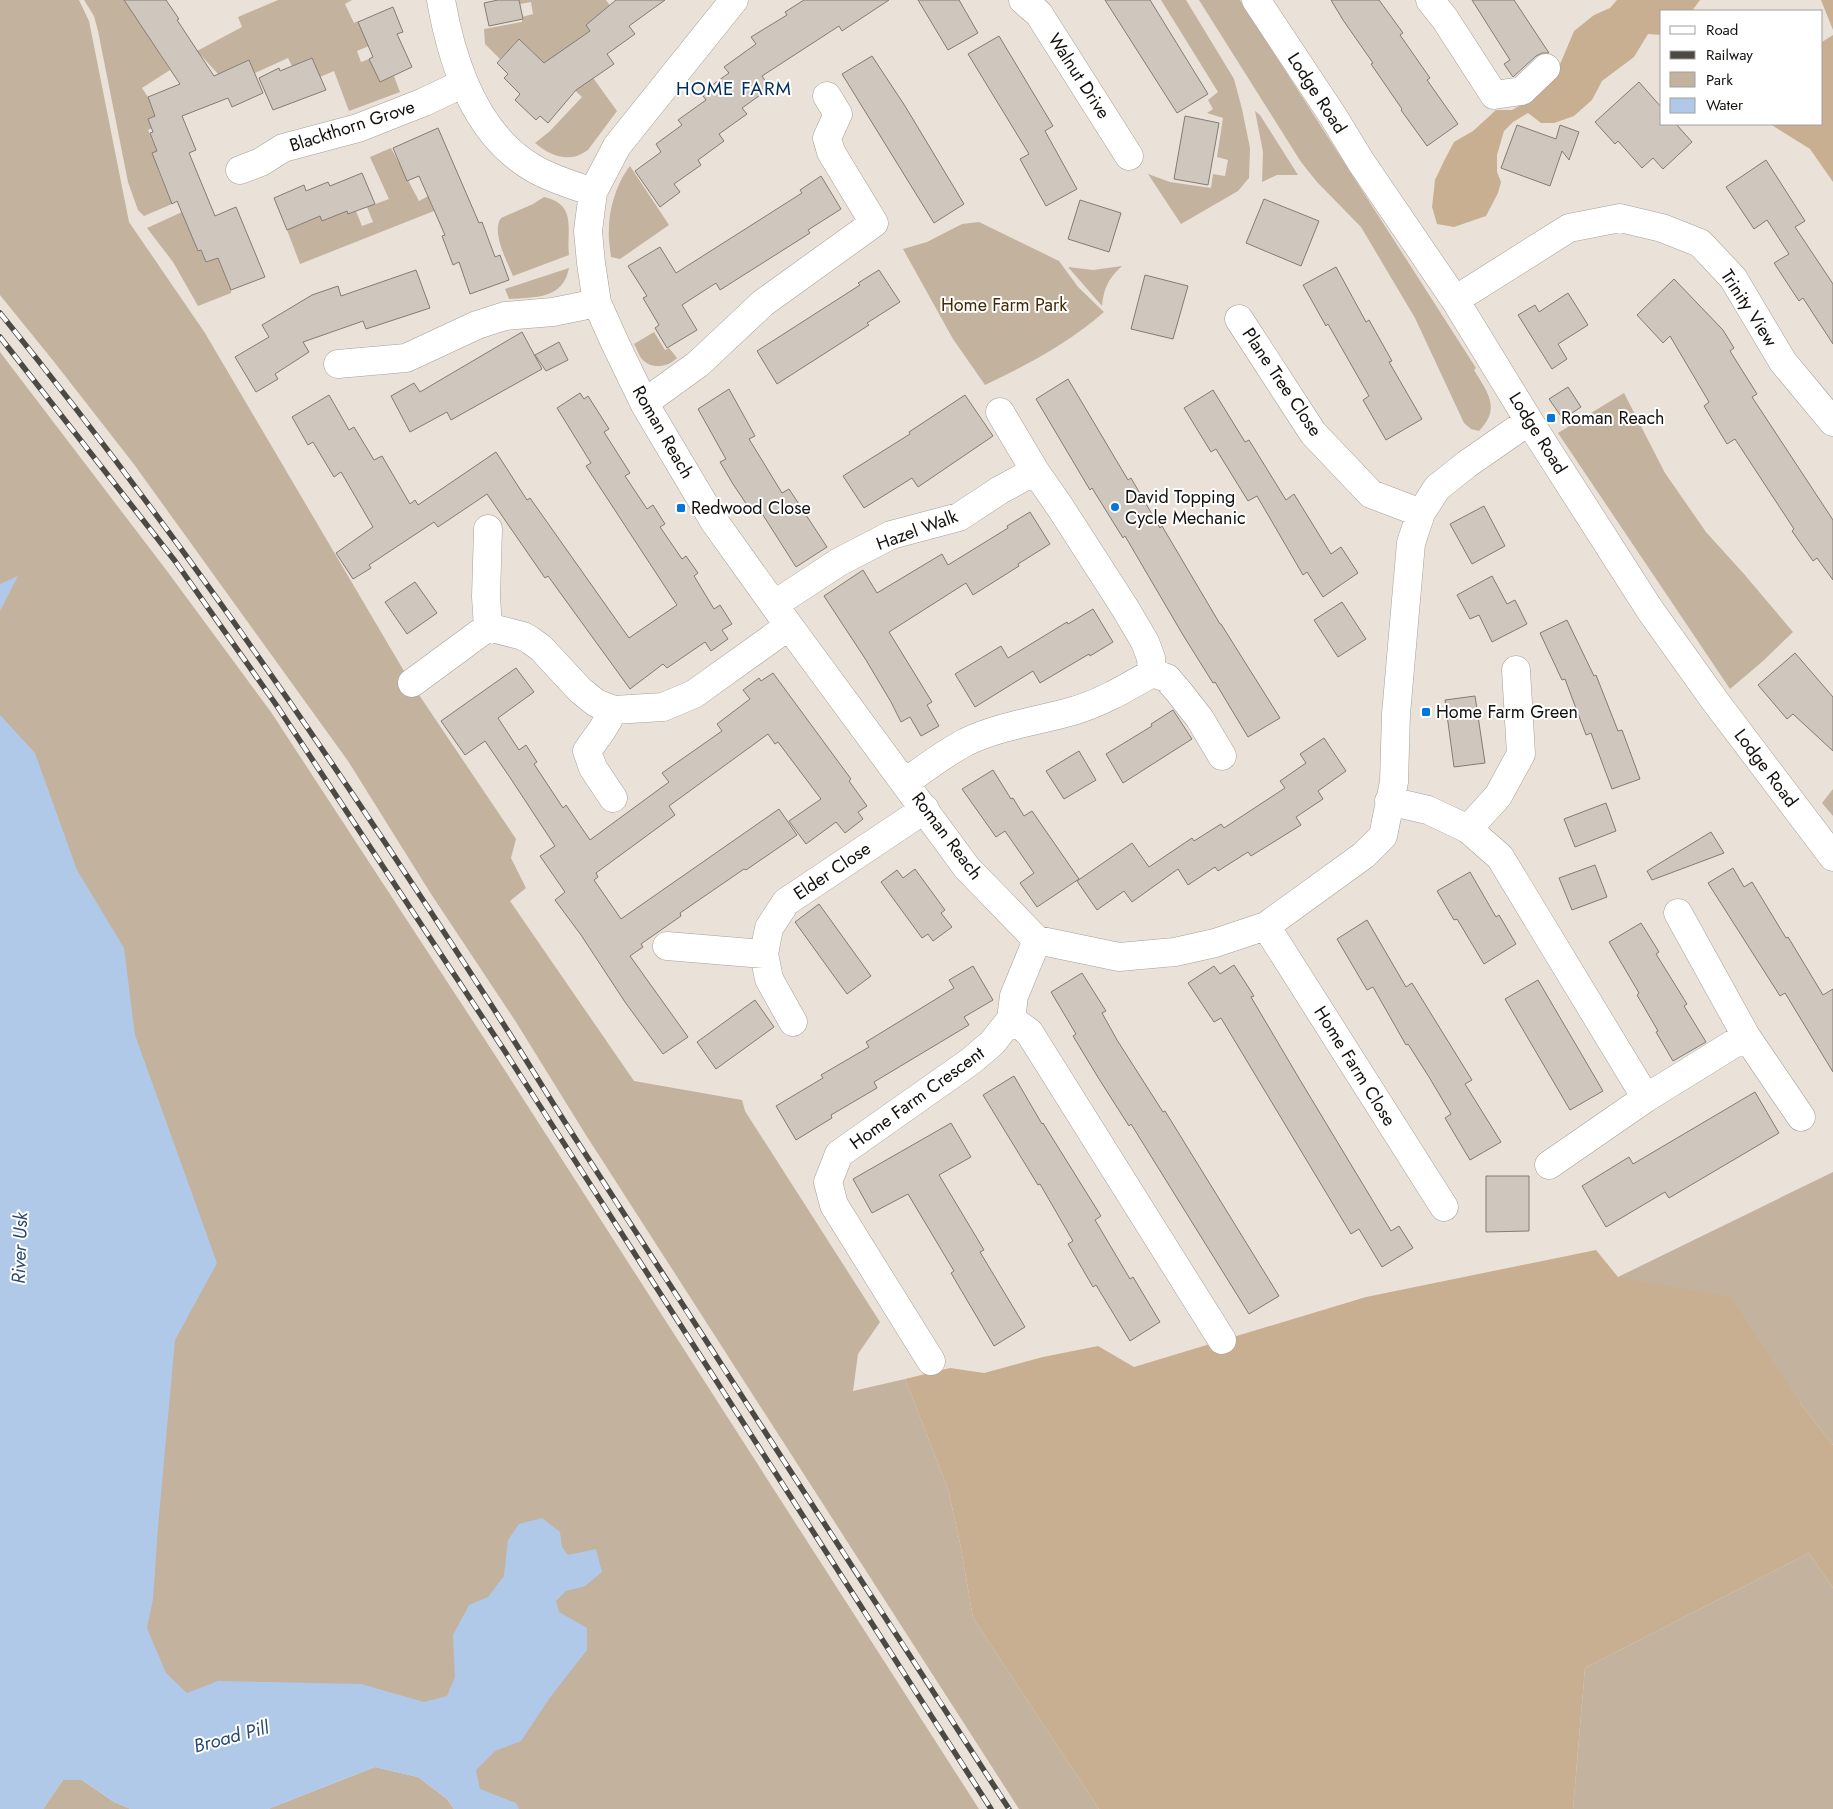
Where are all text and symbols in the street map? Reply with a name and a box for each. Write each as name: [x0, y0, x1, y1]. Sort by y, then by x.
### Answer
legend: [1660, 10, 1823, 125]
text: Road: [1706, 19, 1738, 41]
street label: Walnut Drive: [1042, 28, 1116, 124]
text: Railway: [1706, 44, 1753, 66]
street label: Lodge Road: [1281, 47, 1353, 139]
text: Park: [1706, 69, 1733, 91]
district label: HOME FARM: [676, 75, 792, 102]
street label: Blackthorn Grove: [286, 93, 418, 159]
text: Water: [1706, 94, 1744, 116]
street label: Trinity View: [1714, 264, 1784, 352]
park label: Home Farm Park: [941, 292, 1067, 318]
street label: Plane Tree Close: [1236, 322, 1328, 442]
street label: Roman Reach: [626, 381, 700, 483]
street label: Lodge Road: [1503, 387, 1573, 479]
place label: Roman Reach: [1561, 405, 1665, 431]
marker: Roman Reach: [1545, 412, 1557, 424]
place label: David Topping Cycle Mechanic: [1125, 484, 1246, 531]
place label: Redwood Close: [691, 495, 811, 521]
marker: David Topping Cycle Mechanic: [1109, 501, 1121, 513]
marker: Redwood Close: [675, 502, 687, 514]
street label: Hazel Walk: [873, 503, 961, 557]
place label: Home Farm Green: [1436, 699, 1578, 725]
marker: Home Farm Green: [1420, 706, 1432, 718]
street label: Lodge Road: [1728, 723, 1804, 813]
street label: Roman Reach: [905, 787, 989, 885]
street label: Elder Close: [788, 836, 876, 906]
street label: Home Farm Close: [1308, 1001, 1402, 1131]
street label: Home Farm Crescent: [844, 1040, 990, 1156]
water label: River Usk: [5, 1211, 34, 1284]
water label: Broad Pill: [191, 1713, 272, 1759]

